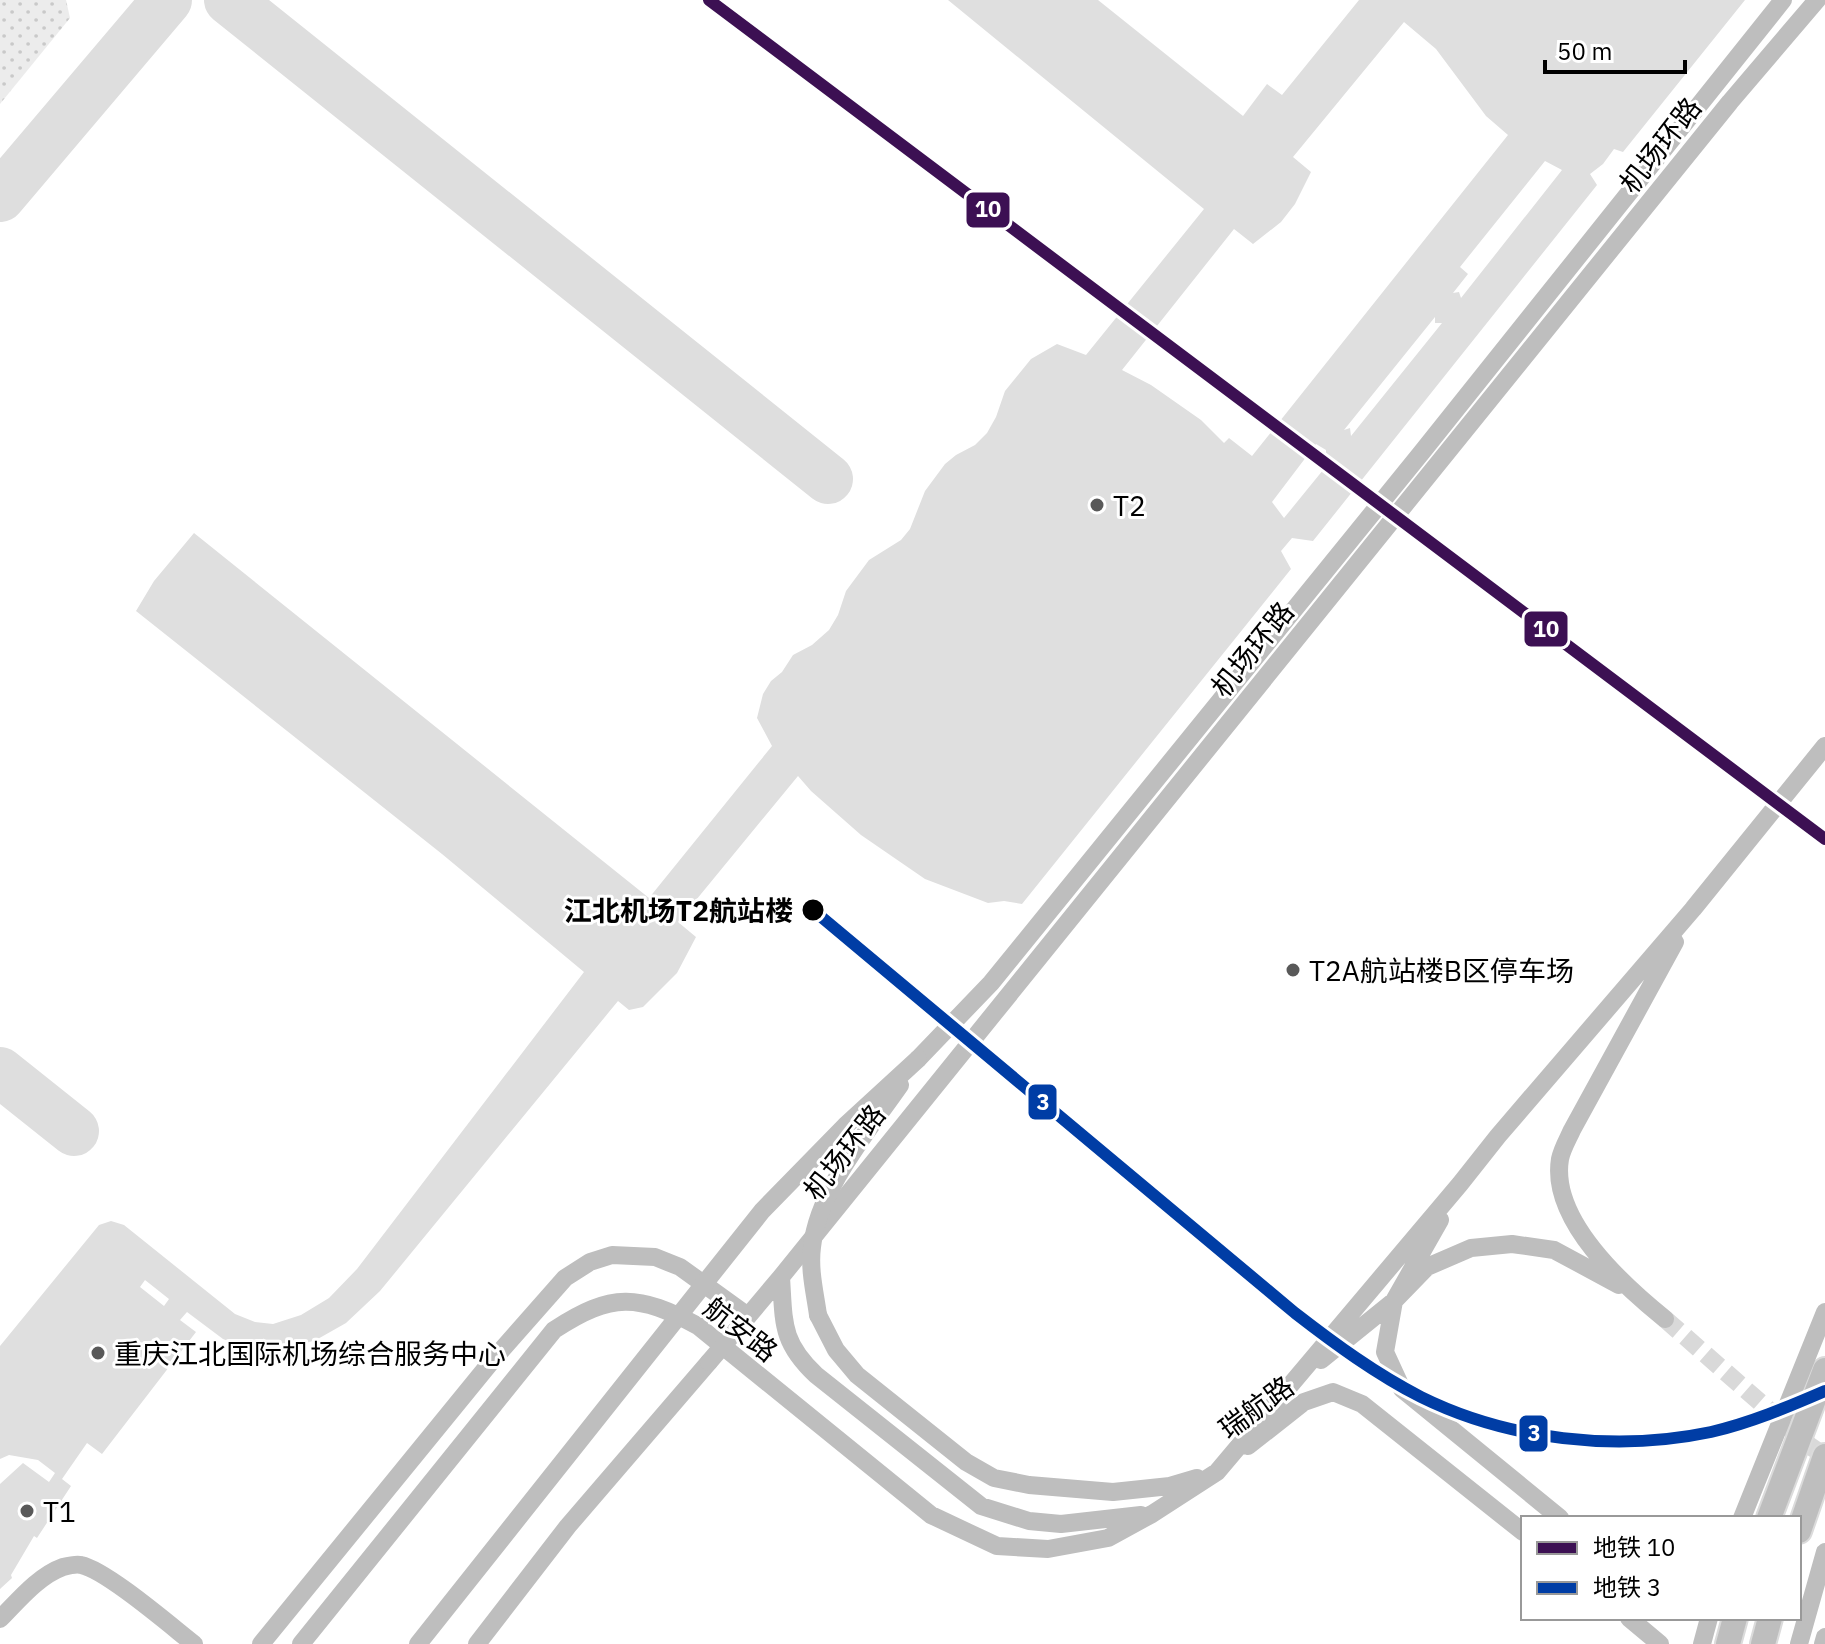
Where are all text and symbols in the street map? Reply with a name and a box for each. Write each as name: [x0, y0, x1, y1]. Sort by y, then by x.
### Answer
scale bar: [1545, 24, 1685, 74]
text: 50 m: [1557, 35, 1612, 67]
street label: 机场环路: [1611, 89, 1709, 201]
line badge: 10: [965, 191, 1011, 229]
text: 10: [975, 194, 1001, 223]
place label: T2: [1113, 487, 1146, 524]
marker: T2: [1088, 496, 1106, 514]
street label: 机场环路: [1202, 594, 1302, 704]
line badge: 10: [1523, 610, 1569, 648]
text: 10: [1533, 614, 1559, 643]
place label: 江北机场T2航站楼: [564, 892, 793, 929]
marker: 江北机场T2航站楼: [800, 897, 826, 923]
place label: T2A航站楼B区停车场: [1309, 952, 1574, 989]
marker: T2A航站楼B区停车场: [1284, 961, 1302, 979]
line badge: 3: [1027, 1083, 1058, 1121]
text: 3: [1036, 1087, 1050, 1116]
street label: 机场环路: [795, 1096, 893, 1208]
street label: 航安路: [697, 1289, 785, 1369]
place label: 重庆江北国际机场综合服务中心: [114, 1335, 506, 1372]
marker: 重庆江北国际机场综合服务中心: [89, 1344, 107, 1362]
street label: 瑞航路: [1211, 1367, 1301, 1447]
line badge: 3: [1518, 1414, 1549, 1453]
text: 3: [1527, 1418, 1541, 1447]
place label: T1: [43, 1493, 76, 1530]
marker: T1: [18, 1502, 36, 1520]
legend: [1521, 1516, 1801, 1620]
text: 地铁 10: [1593, 1531, 1675, 1563]
text: 地铁 3: [1593, 1571, 1661, 1603]

